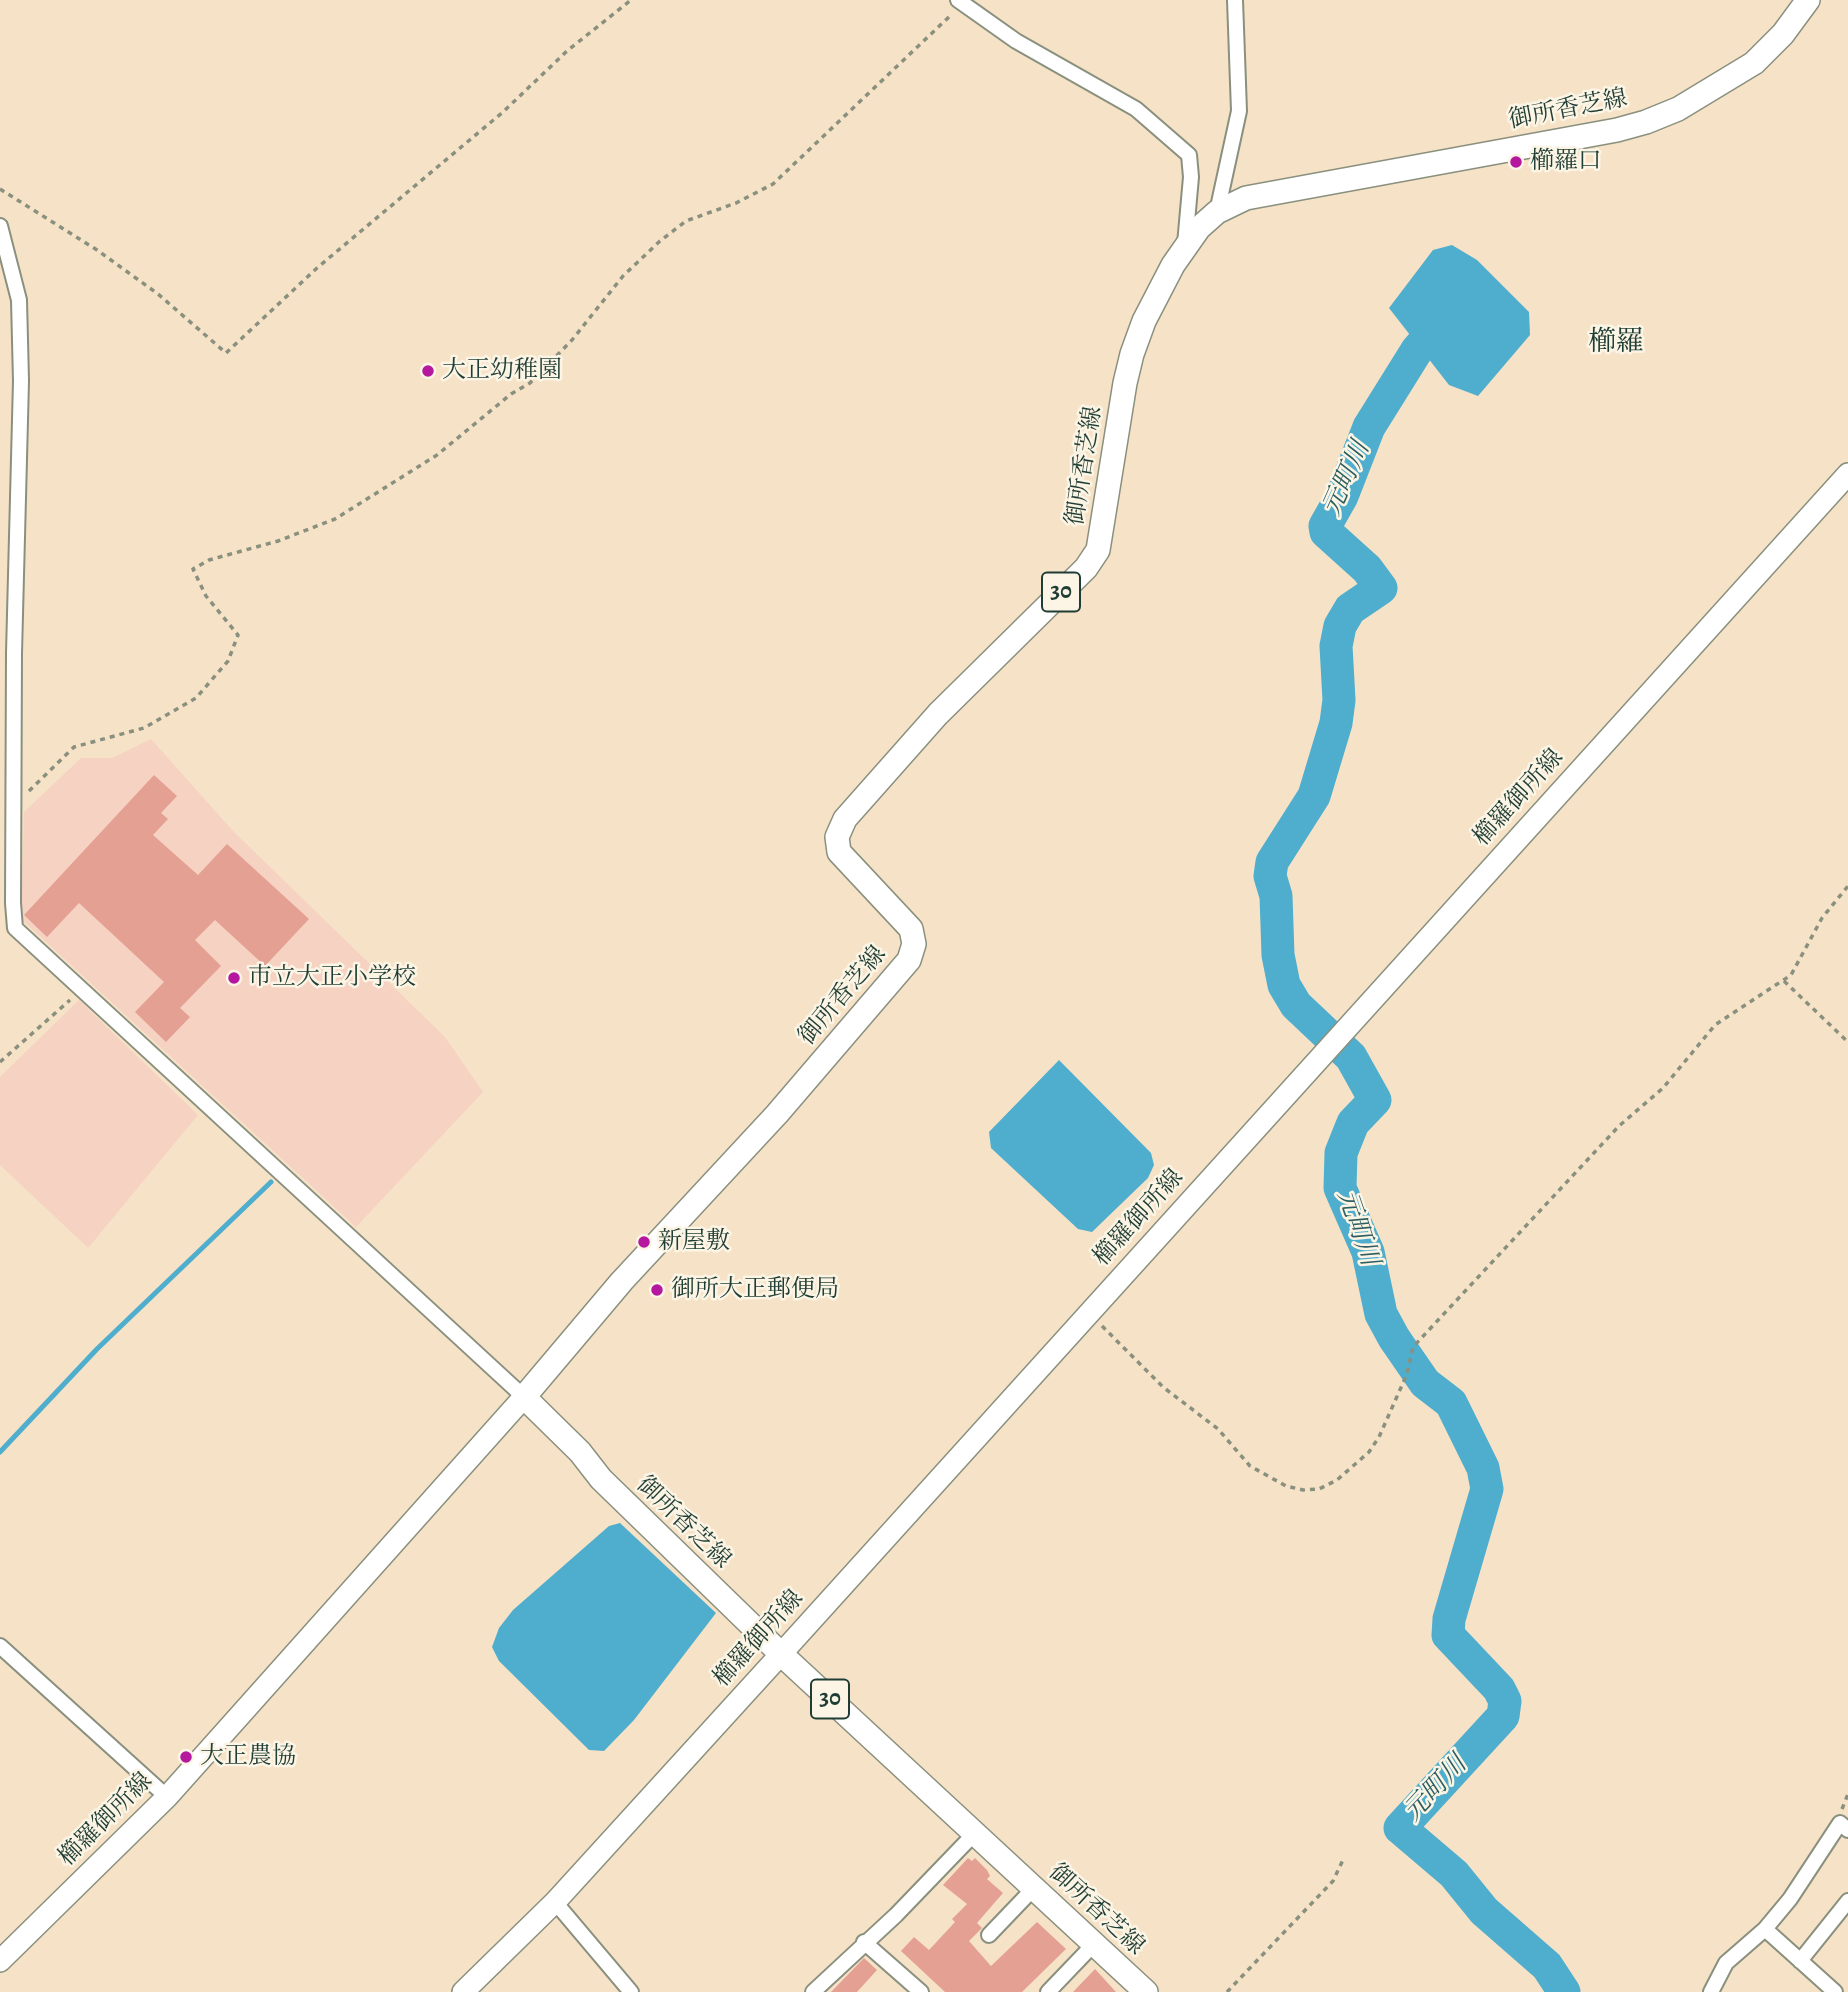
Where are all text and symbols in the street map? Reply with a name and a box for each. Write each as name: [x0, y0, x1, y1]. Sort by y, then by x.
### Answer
street label: 御所香芝線: [1506, 84, 1630, 136]
place label: 櫛羅口: [1530, 148, 1602, 176]
marker: 櫛羅口: [1508, 154, 1524, 170]
district label: 櫛羅: [1588, 326, 1644, 360]
place label: 大正幼稚園: [442, 357, 562, 385]
marker: 大正幼稚園: [420, 363, 436, 379]
street label: 御所香芝線: [1061, 404, 1109, 528]
water label: 元町川: [1317, 437, 1377, 521]
road number: 30: [1042, 572, 1080, 612]
street label: 櫛羅御所線: [1468, 744, 1570, 852]
street label: 御所香芝線: [793, 941, 893, 1051]
place label: 市立大正小学校: [248, 964, 416, 992]
marker: 市立大正小学校: [226, 970, 242, 986]
street label: 櫛羅御所線: [1088, 1164, 1190, 1272]
water label: 元町川: [1330, 1186, 1384, 1270]
place label: 新屋敷: [658, 1228, 730, 1256]
marker: 新屋敷: [636, 1234, 652, 1250]
place label: 御所大正郵便局: [671, 1276, 839, 1304]
marker: 御所大正郵便局: [649, 1282, 665, 1298]
street label: 御所香芝線: [630, 1471, 736, 1575]
street label: 櫛羅御所線: [708, 1585, 810, 1693]
road number: 30: [811, 1680, 849, 1718]
place label: 大正農協: [200, 1743, 296, 1771]
marker: 大正農協: [178, 1749, 194, 1765]
water label: 元町川: [1398, 1750, 1474, 1828]
street label: 櫛羅御所線: [53, 1767, 159, 1873]
street label: 御所香芝線: [1042, 1859, 1150, 1961]

